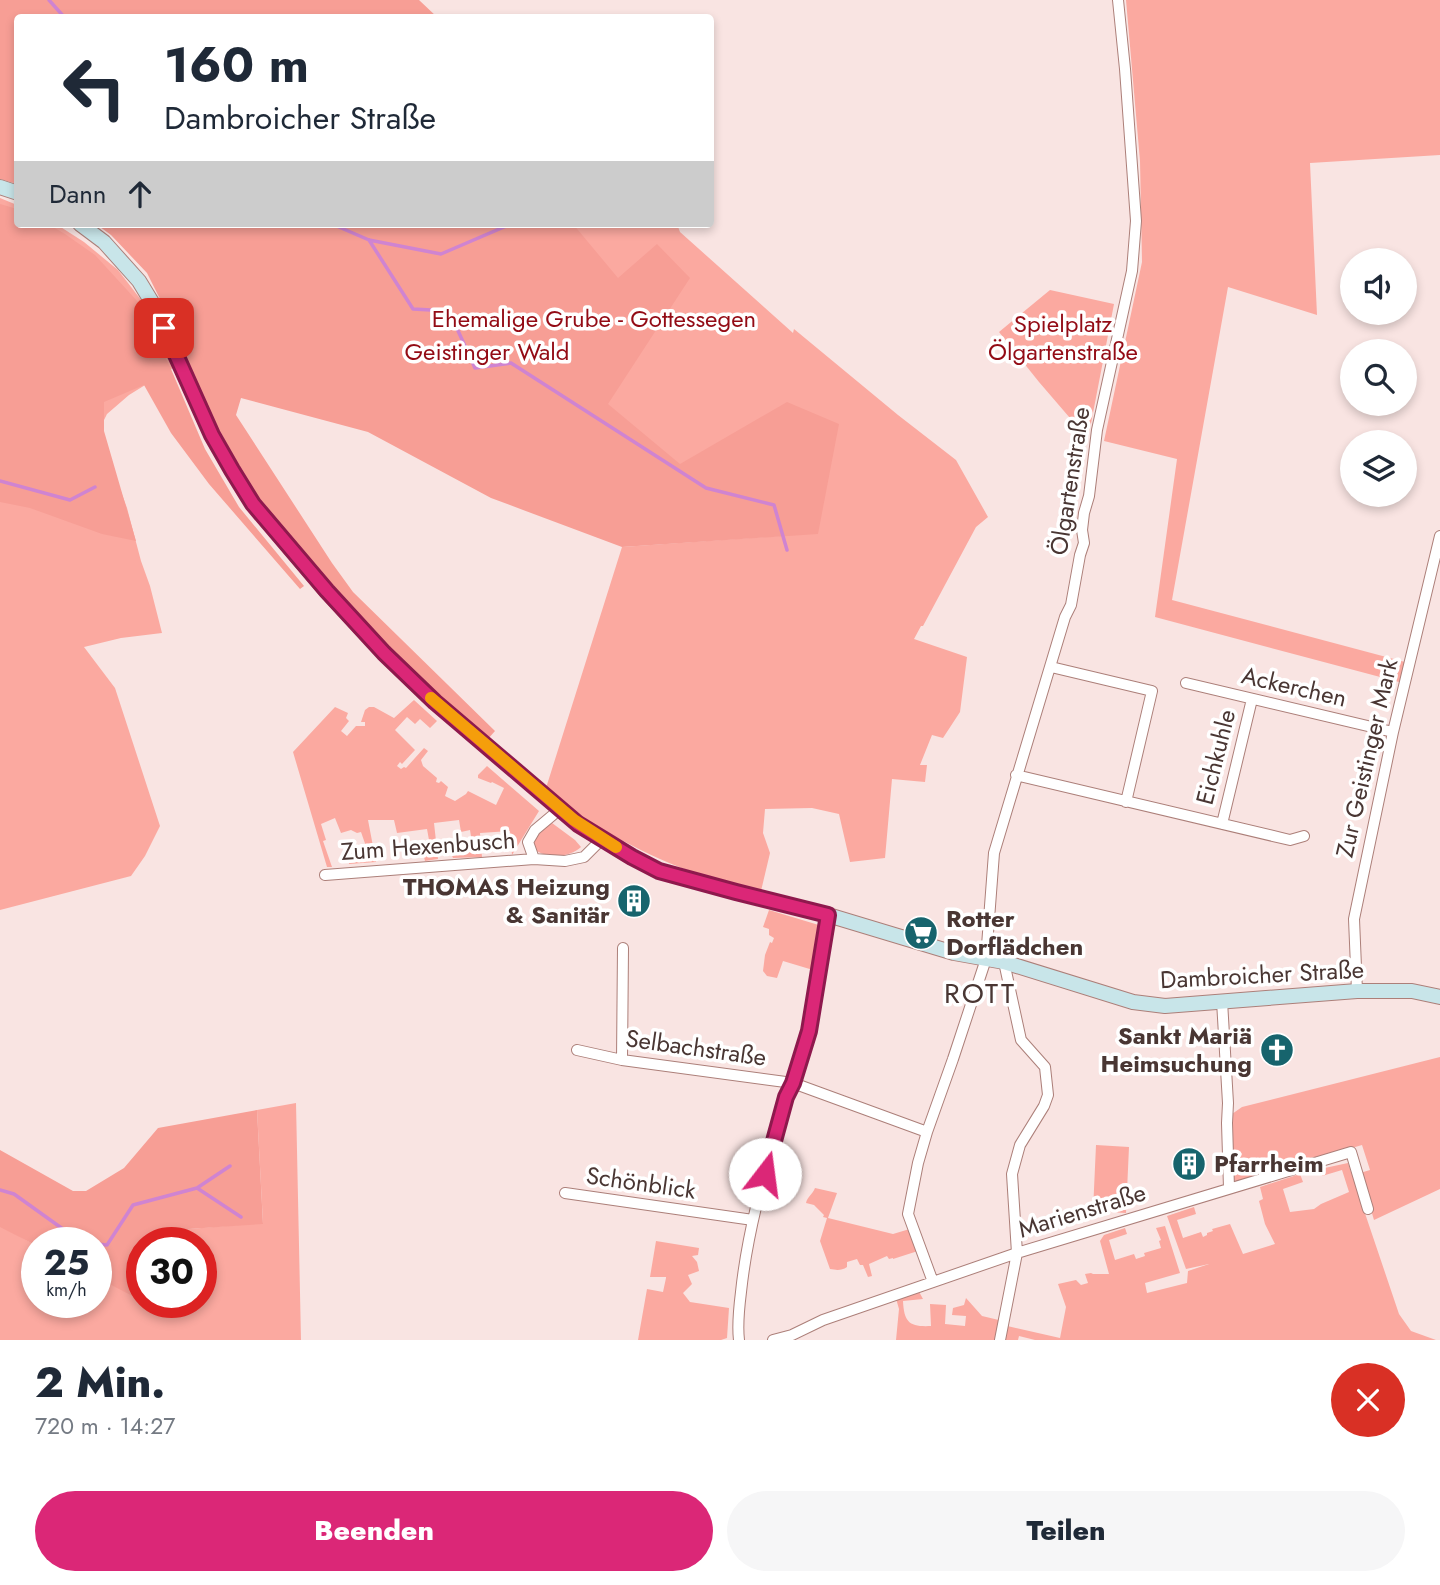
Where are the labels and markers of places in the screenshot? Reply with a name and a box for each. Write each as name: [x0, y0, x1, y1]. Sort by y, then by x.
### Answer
pin: [134, 298, 194, 358]
place label: THOMAS Heizung & Sanitär: [403, 869, 610, 932]
building icon: THOMAS Heizung & Sanitär: [615, 882, 653, 920]
place label: Rotter Dorflädchen: [946, 901, 1083, 964]
supermarket icon: Rotter Dorflädchen: [902, 914, 940, 952]
place label: Sankt Mariä Heimsuchung: [1101, 1018, 1252, 1081]
church icon: Sankt Mariä Heimsuchung: [1258, 1031, 1296, 1069]
building icon: Pfarrheim: [1170, 1145, 1208, 1183]
place label: Pfarrheim: [1214, 1146, 1324, 1181]

